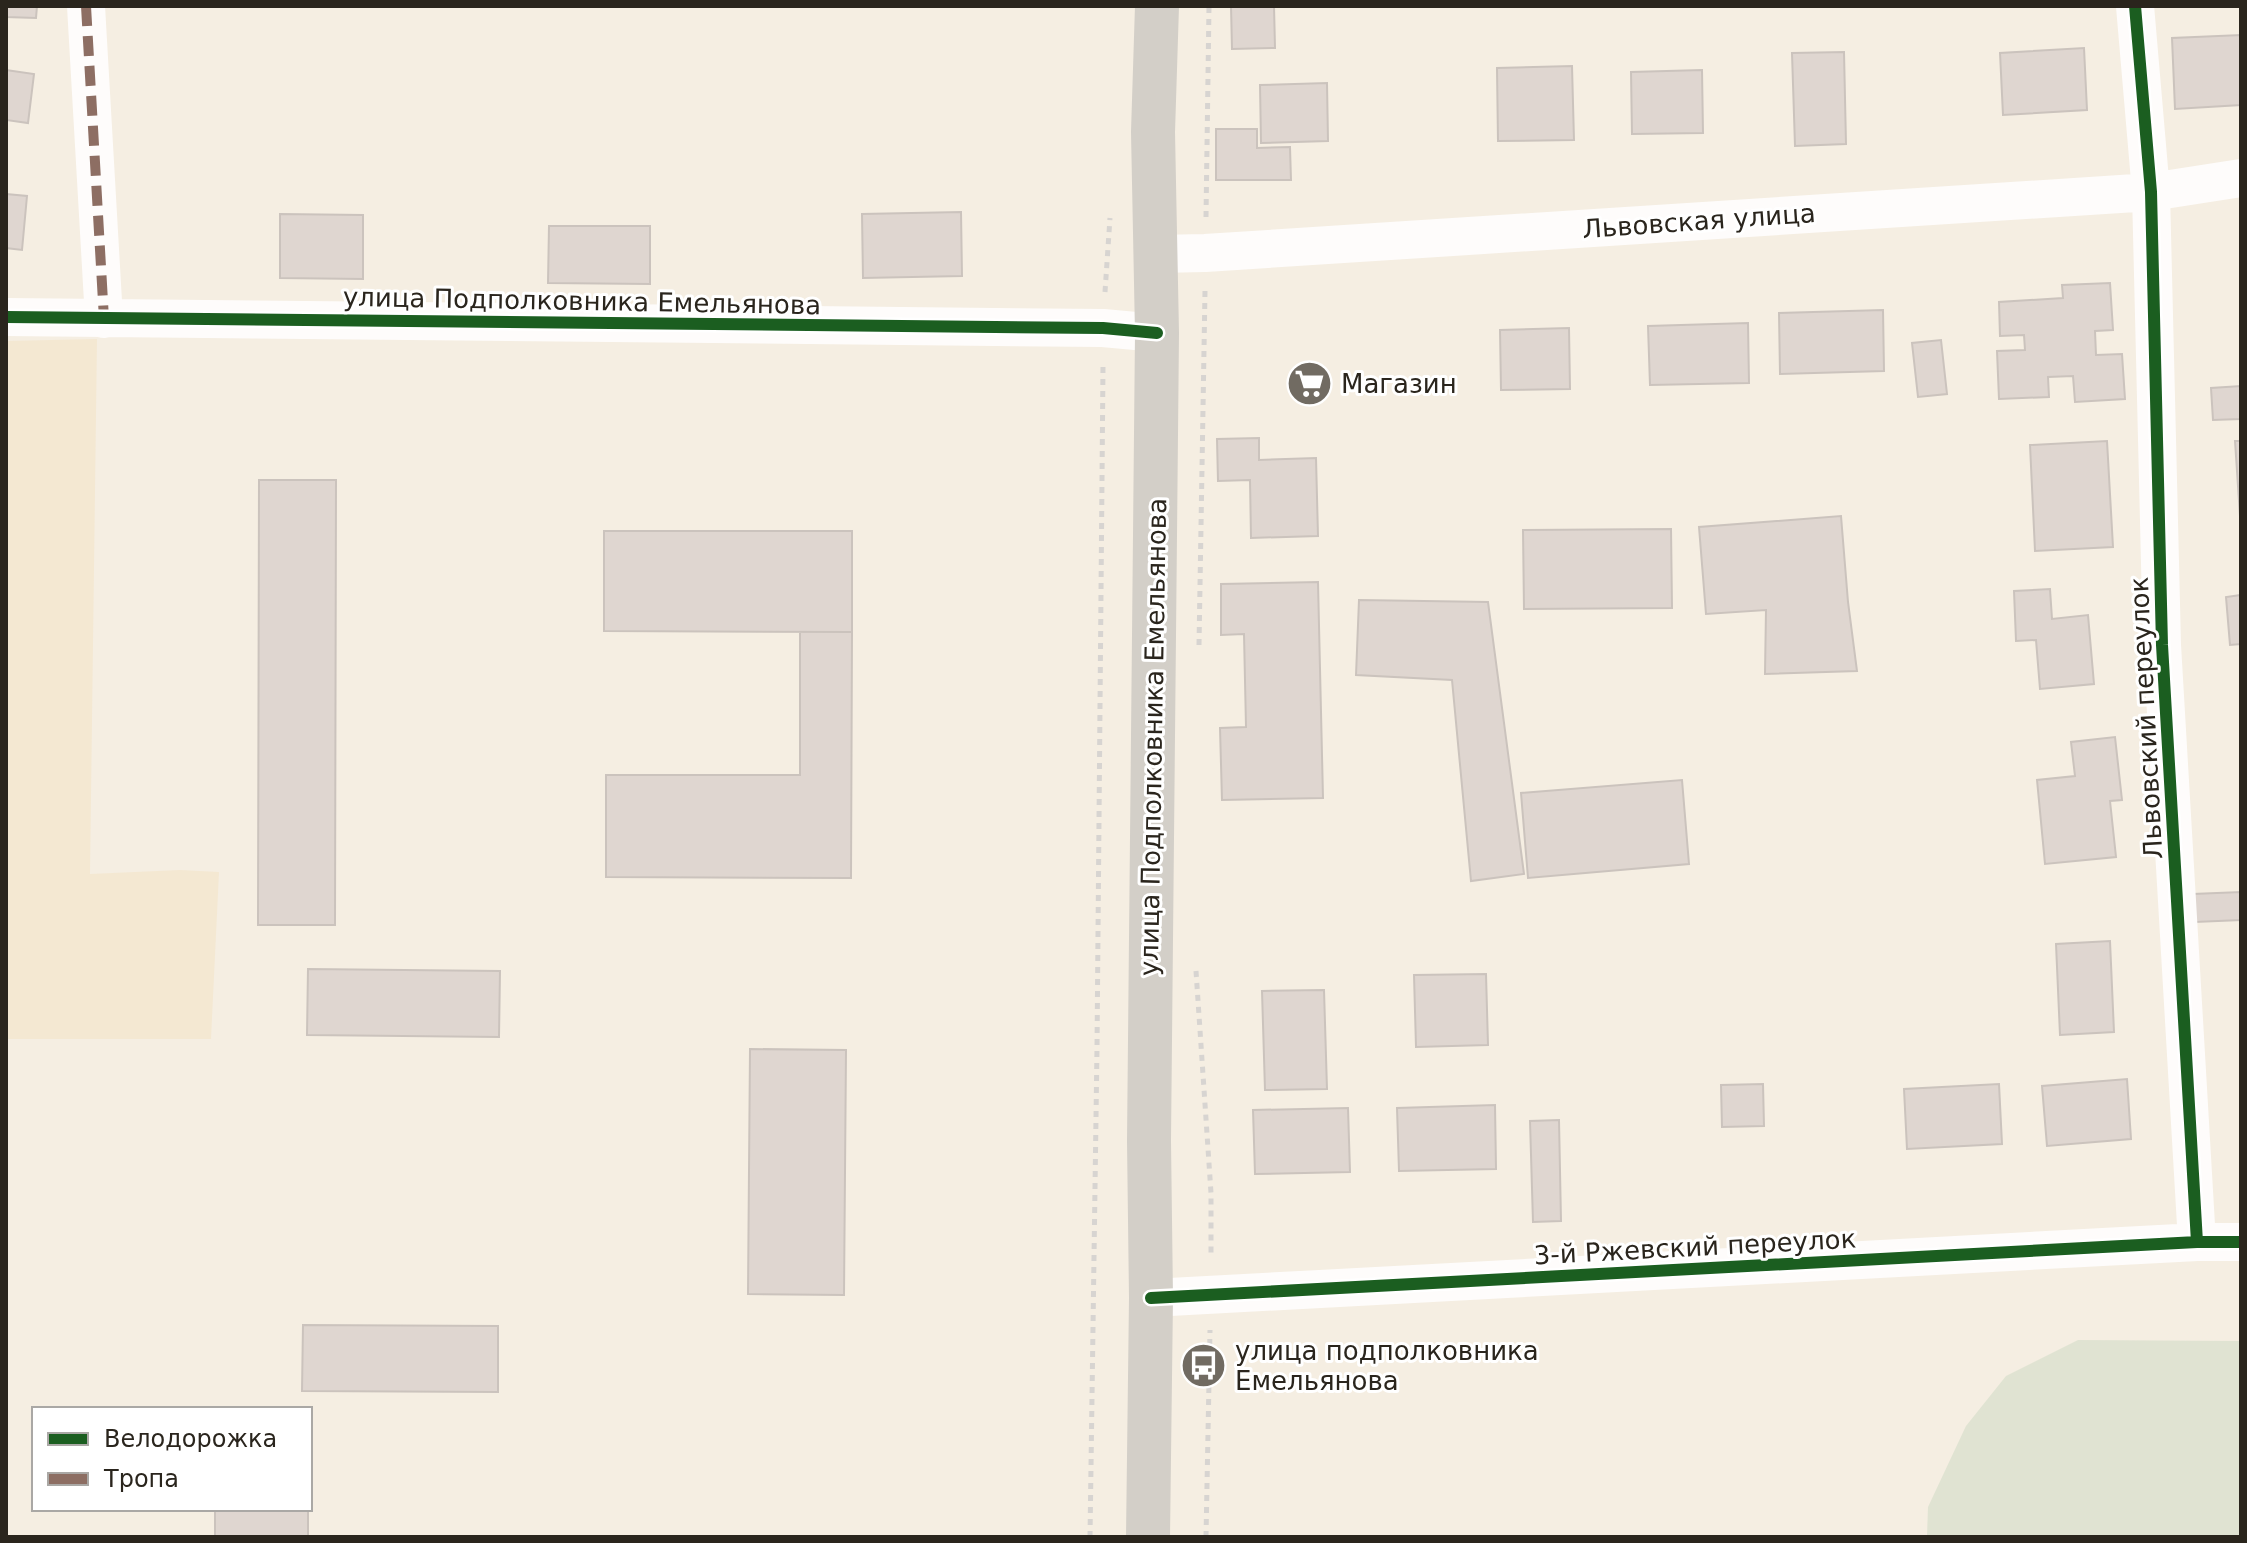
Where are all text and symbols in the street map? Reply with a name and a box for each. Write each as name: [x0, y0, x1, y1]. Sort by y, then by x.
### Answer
street label: Львовская улица: [1581, 198, 1817, 244]
street label: улица Подполковника Емельянова: [343, 282, 821, 320]
supermarket icon: Магазин: [1286, 360, 1334, 408]
place label: Магазин: [1341, 369, 1457, 399]
street label: улица Подполковника Емельянова: [1134, 498, 1172, 976]
street label: Львовский переулок: [2124, 576, 2168, 860]
street label: 3-й Ржевский переулок: [1533, 1224, 1857, 1270]
place label: улица подполковника Емельянова: [1235, 1336, 1539, 1396]
bus stop icon: улица подполковника Емельянова: [1180, 1342, 1228, 1390]
legend: [32, 1407, 312, 1511]
text: Велодорожка: [104, 1425, 277, 1453]
text: Тропа: [103, 1465, 179, 1493]

